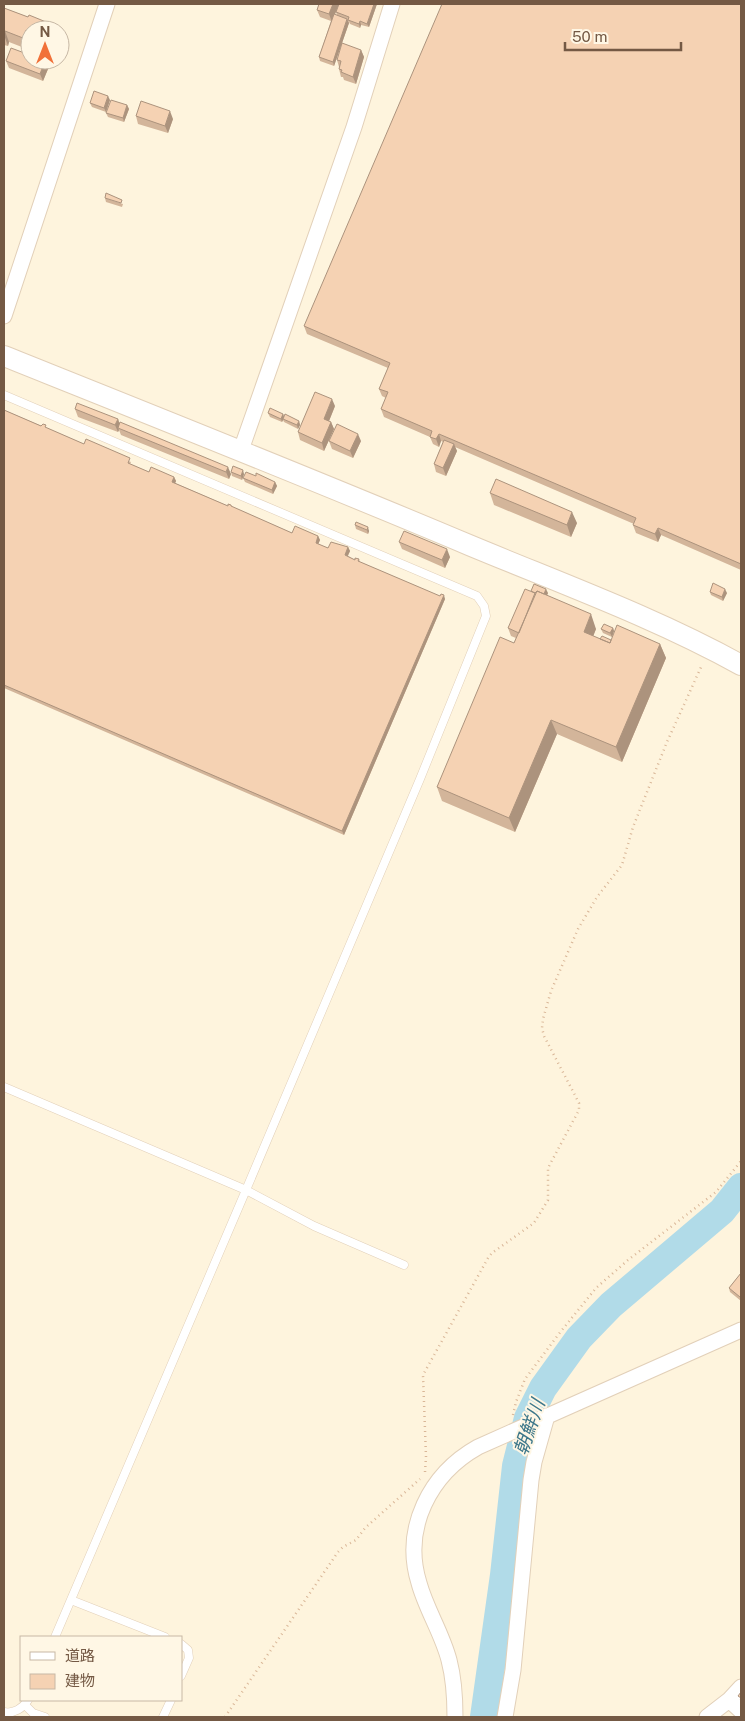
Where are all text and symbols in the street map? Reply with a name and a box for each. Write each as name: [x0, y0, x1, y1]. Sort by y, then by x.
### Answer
north arrow: [20, 20, 70, 70]
scale bar: [565, 20, 681, 52]
text: N: [40, 24, 50, 40]
text: 50 m: [572, 28, 607, 45]
water label: 朝鮮川: [509, 1395, 549, 1458]
legend: [20, 1636, 182, 1701]
text: 道路: [65, 1647, 95, 1664]
text: 建物: [65, 1672, 95, 1689]

